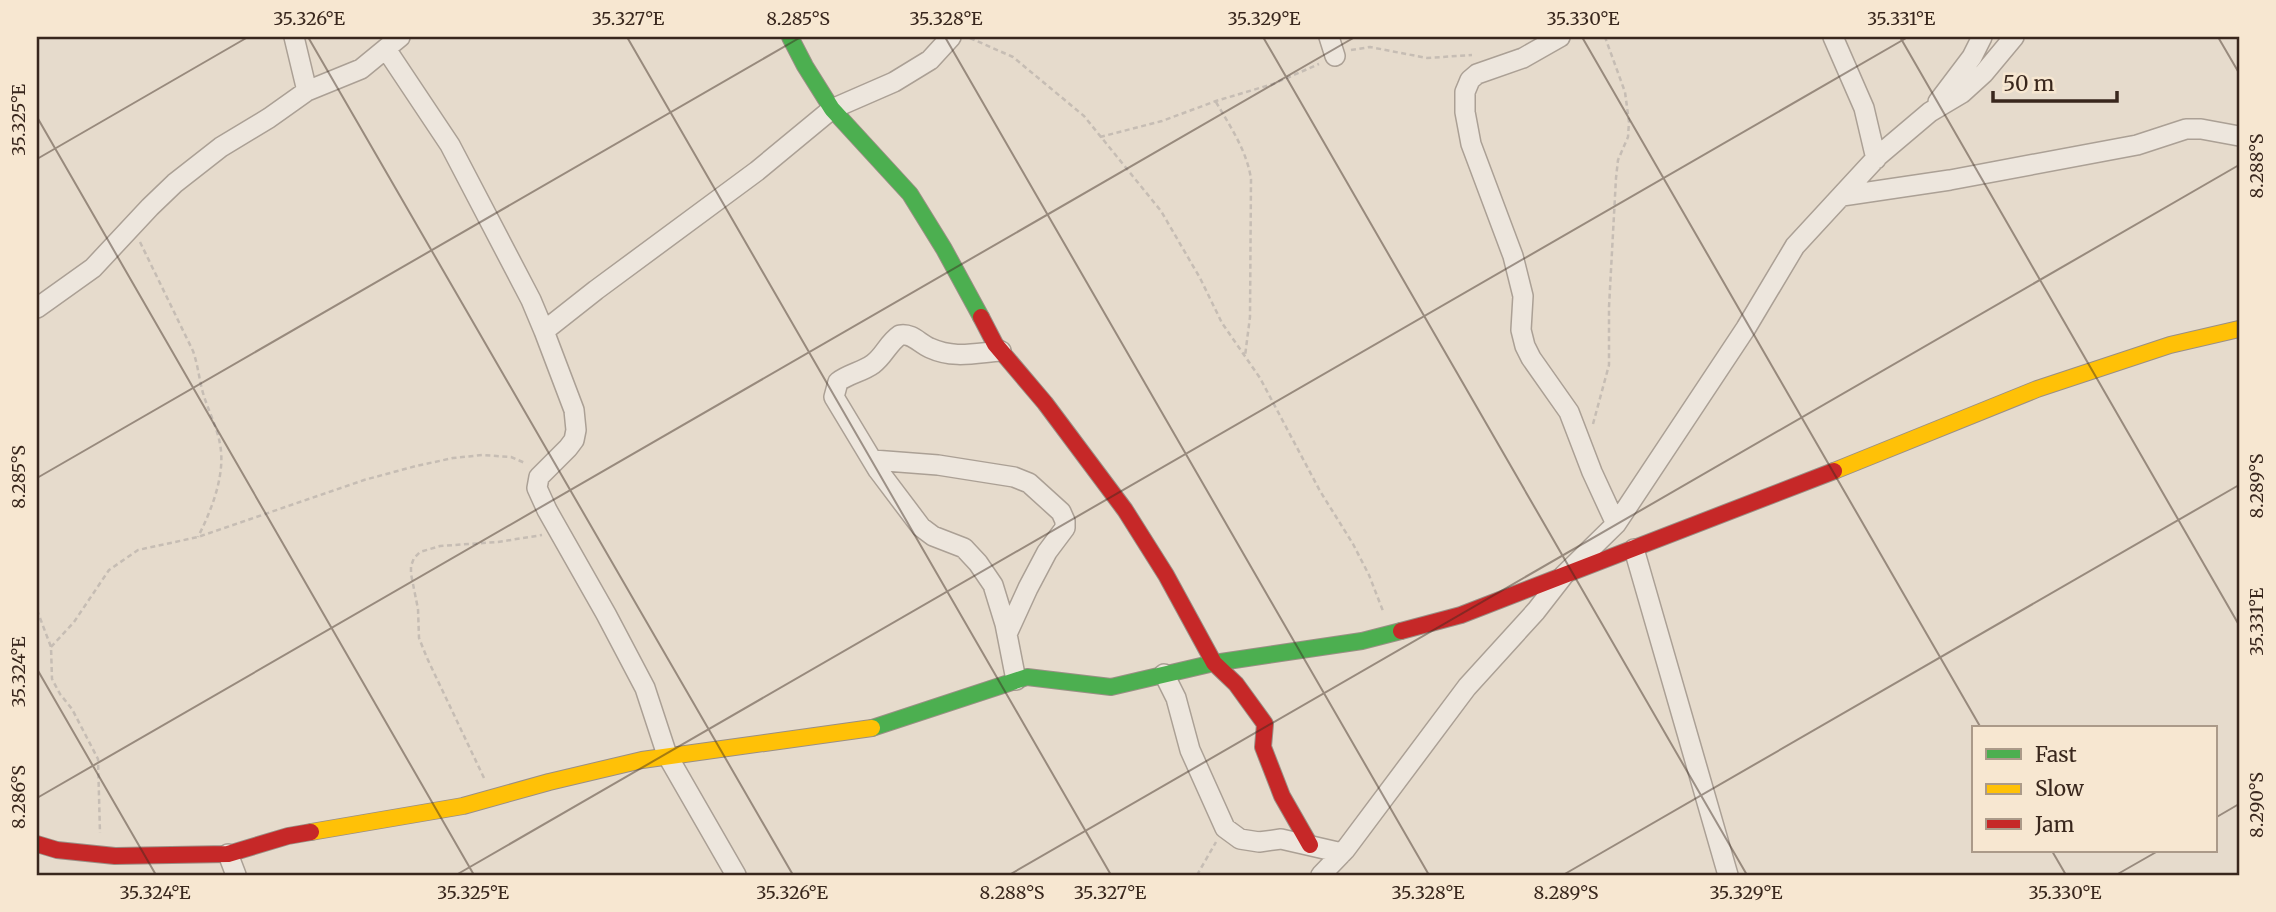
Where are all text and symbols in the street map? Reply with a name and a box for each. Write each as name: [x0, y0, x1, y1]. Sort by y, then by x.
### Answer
text: 35.326°E: [273, 7, 345, 30]
text: 35.327°E: [592, 7, 665, 30]
text: 8.285°S: [766, 7, 830, 30]
text: 35.328°E: [910, 7, 983, 30]
text: 35.329°E: [1228, 7, 1301, 30]
text: 35.330°E: [1546, 7, 1620, 30]
text: 35.331°E: [1867, 7, 1936, 30]
scale bar: [1993, 60, 2117, 104]
text: 50 m: [2003, 70, 2054, 97]
text: 35.325°E: [7, 84, 30, 156]
text: 8.288°S: [2245, 133, 2268, 198]
text: 8.285°S: [7, 445, 30, 509]
text: 8.289°S: [2245, 453, 2268, 519]
text: 35.331°E: [2245, 587, 2268, 656]
text: 35.324°E: [7, 636, 30, 707]
legend: [1972, 726, 2216, 852]
text: Fast: [2035, 741, 2077, 768]
text: 8.286°S: [7, 765, 30, 829]
text: 8.290°S: [2245, 772, 2268, 838]
text: Slow: [2035, 775, 2084, 802]
text: Jam: [2034, 811, 2074, 838]
text: 35.324°E: [120, 881, 191, 904]
text: 35.325°E: [437, 881, 509, 904]
text: 35.326°E: [756, 881, 828, 904]
text: 8.288°S: [980, 881, 1045, 904]
text: 35.327°E: [1074, 881, 1147, 904]
text: 35.328°E: [1392, 881, 1465, 904]
text: 8.289°S: [1534, 881, 1599, 904]
text: 35.329°E: [1710, 881, 1783, 904]
text: 35.330°E: [2028, 881, 2102, 904]

